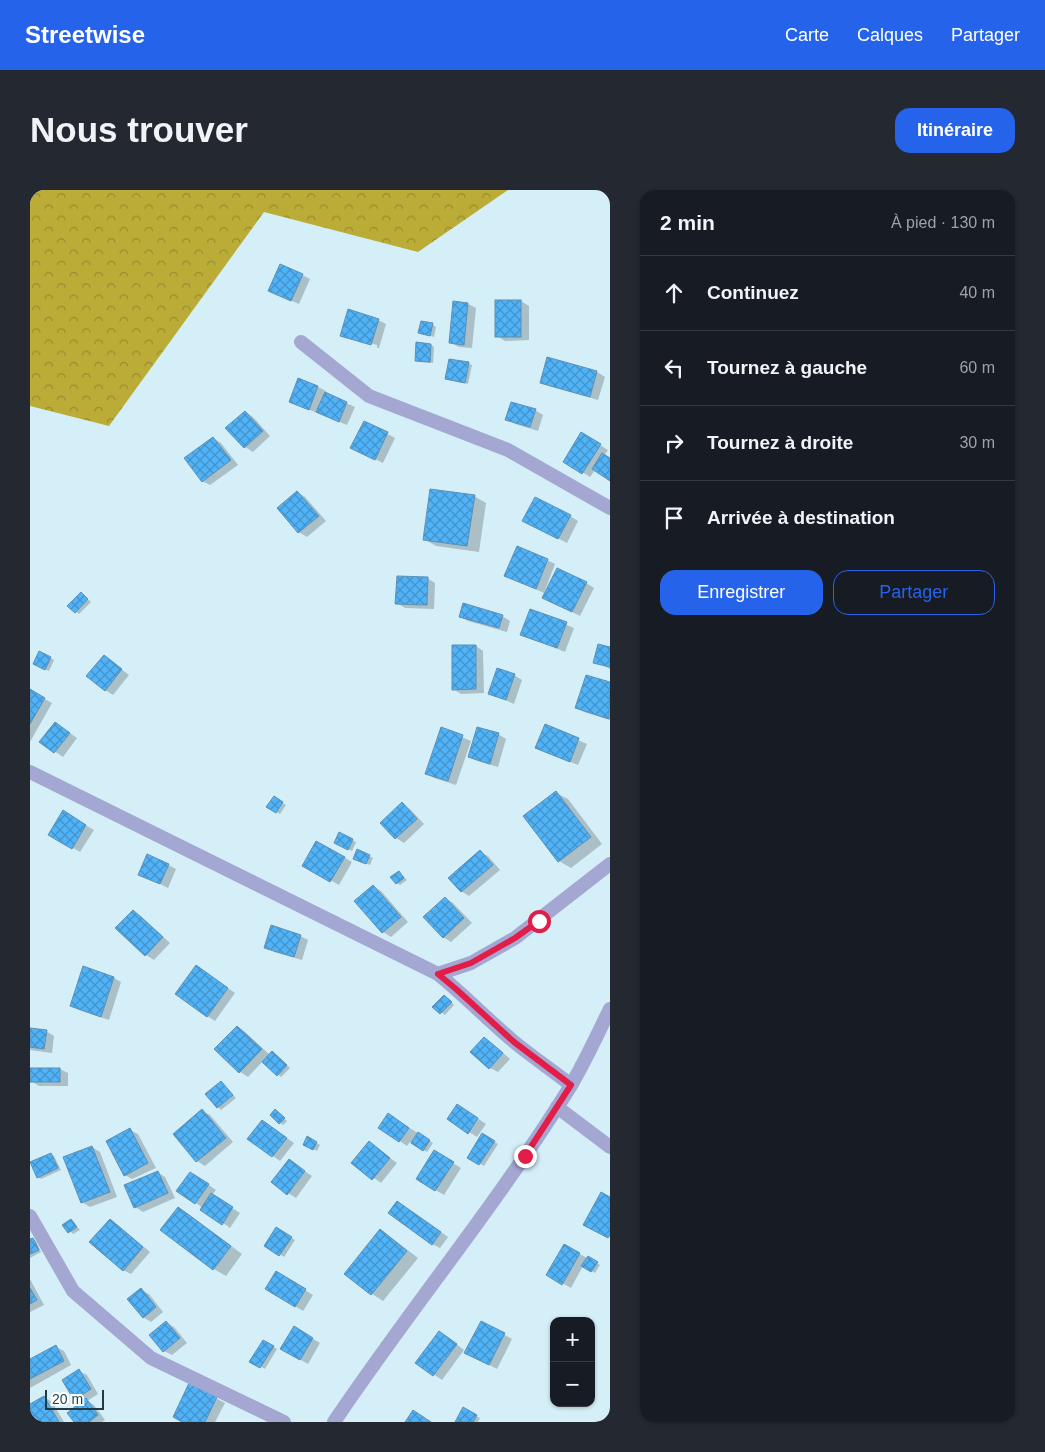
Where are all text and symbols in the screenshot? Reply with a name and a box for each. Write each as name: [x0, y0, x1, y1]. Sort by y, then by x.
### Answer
text: Streetwise: [25, 21, 145, 48]
text: Carte: [785, 25, 829, 45]
text: Calques: [857, 25, 923, 45]
text: Partager: [951, 25, 1020, 45]
button: Itinéraire: [895, 108, 1015, 153]
text: Nous trouver: [30, 110, 248, 149]
text: 2 min: [660, 211, 715, 234]
text: À pied · 130 m: [891, 214, 995, 231]
icon: ahead: [660, 279, 688, 307]
text: Continuez: [707, 282, 799, 303]
text: 40 m: [959, 284, 995, 301]
icon: left: [660, 354, 688, 382]
text: Tournez à gauche: [707, 357, 867, 378]
text: 60 m: [959, 359, 995, 376]
icon: right: [660, 429, 688, 457]
text: Tournez à droite: [707, 432, 853, 453]
text: 30 m: [959, 434, 995, 451]
icon: arrive: [660, 504, 688, 532]
text: Arrivée à destination: [707, 507, 895, 528]
button: Enregistrer: [660, 570, 823, 615]
button: Partager: [833, 570, 995, 615]
route start: [528, 910, 551, 933]
route end: [514, 1145, 537, 1168]
map controls: [550, 1317, 595, 1407]
button: +: [550, 1317, 595, 1362]
button: −: [550, 1362, 595, 1407]
scale bar: [45, 1387, 104, 1410]
text: 20 m: [52, 1391, 83, 1407]

